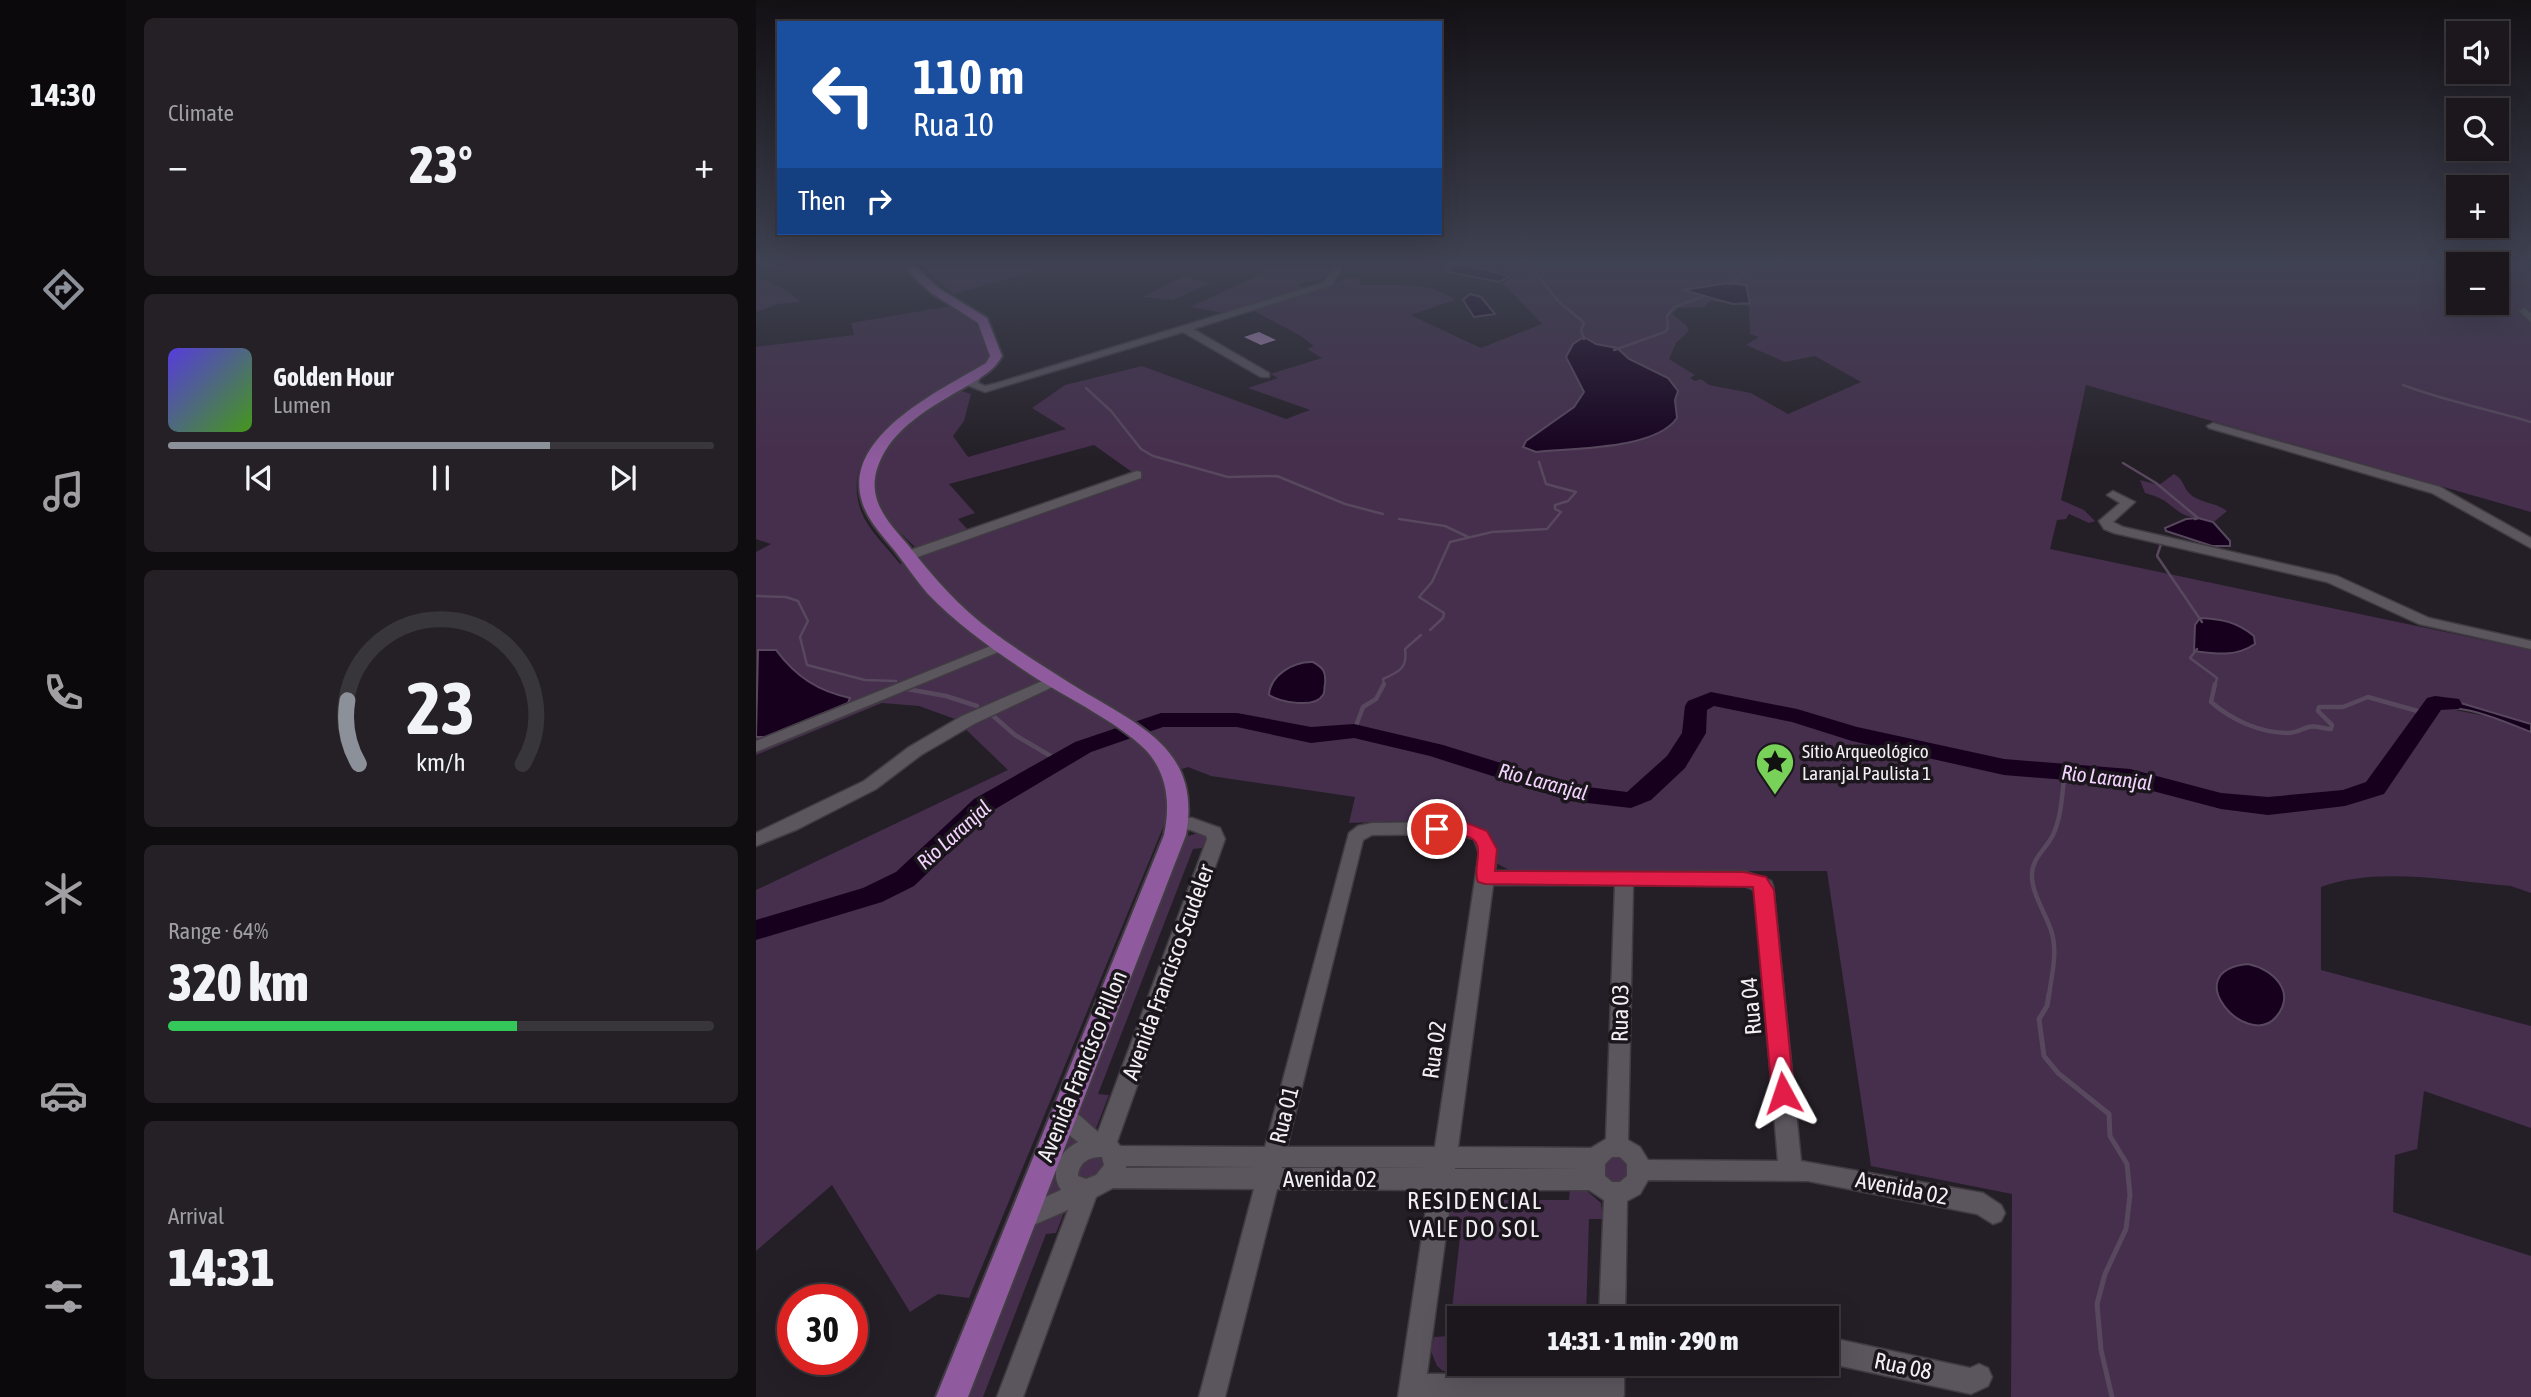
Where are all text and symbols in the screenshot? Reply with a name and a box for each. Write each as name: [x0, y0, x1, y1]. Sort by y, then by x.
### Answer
map controls: [2446, 21, 2509, 315]
button: sound: [2446, 21, 2509, 84]
text: 110 m: [913, 48, 1024, 104]
icon: left: [798, 49, 889, 140]
text: 14:30: [30, 76, 96, 113]
button: search: [2446, 98, 2509, 161]
text: Climate: [168, 100, 234, 126]
text: Rua 10: [913, 106, 994, 143]
text: 23°: [409, 134, 473, 194]
text: −: [168, 143, 188, 186]
text: +: [694, 143, 714, 186]
button: +: [2446, 175, 2509, 238]
icon: right: [860, 182, 898, 220]
text: Then: [798, 186, 846, 216]
button: −: [2446, 252, 2509, 315]
icon: directions: [39, 265, 88, 314]
text: Golden Hour: [273, 362, 393, 392]
text: Lumen: [273, 392, 331, 418]
icon: previous: [240, 459, 278, 497]
icon: pause: [422, 459, 460, 497]
icon: next: [604, 459, 642, 497]
icon: music: [39, 467, 88, 516]
text: 23: [407, 667, 475, 750]
icon: phone: [39, 668, 88, 717]
place label: Sítio Arqueológico Laranjal Paulista 1: [1802, 740, 1931, 784]
place icon: Sítio Arqueológico Laranjal Paulista 1: [1754, 741, 1796, 796]
text: km/h: [416, 748, 466, 776]
water label: Rio Laranjal: [1496, 758, 1591, 804]
water label: Rio Laranjal: [2060, 760, 2154, 795]
water label: Rio Laranjal: [911, 795, 995, 874]
pin: [1407, 799, 1467, 859]
icon: arrive: [1418, 810, 1456, 848]
street label: Avenida Francisco Scudeler: [1117, 860, 1219, 1083]
icon: climate: [39, 869, 88, 918]
text: Range · 64%: [168, 918, 268, 944]
text: 320 km: [168, 952, 309, 1012]
street label: Avenida Francisco Pillon: [1032, 967, 1132, 1165]
street label: Rua 04: [1736, 976, 1766, 1036]
street label: Rua 03: [1606, 984, 1634, 1042]
street label: Rua 02: [1417, 1019, 1451, 1081]
position arrow: [1746, 1056, 1820, 1130]
icon: car: [39, 1071, 88, 1120]
street label: Rua 01: [1264, 1084, 1304, 1146]
street label: Avenida 02: [1283, 1166, 1377, 1192]
street label: Avenida 02: [1853, 1166, 1951, 1210]
district label: RESIDENCIAL VALE DO SOL: [1407, 1187, 1543, 1242]
text: Arrival: [168, 1203, 224, 1229]
text: 14:31: [168, 1237, 275, 1297]
icon: filters: [39, 1272, 88, 1321]
speed limit sign: 30: [777, 1284, 868, 1375]
text: 14:31 · 1 min · 290 m: [1548, 1326, 1738, 1356]
street label: Rua 08: [1872, 1347, 1934, 1385]

